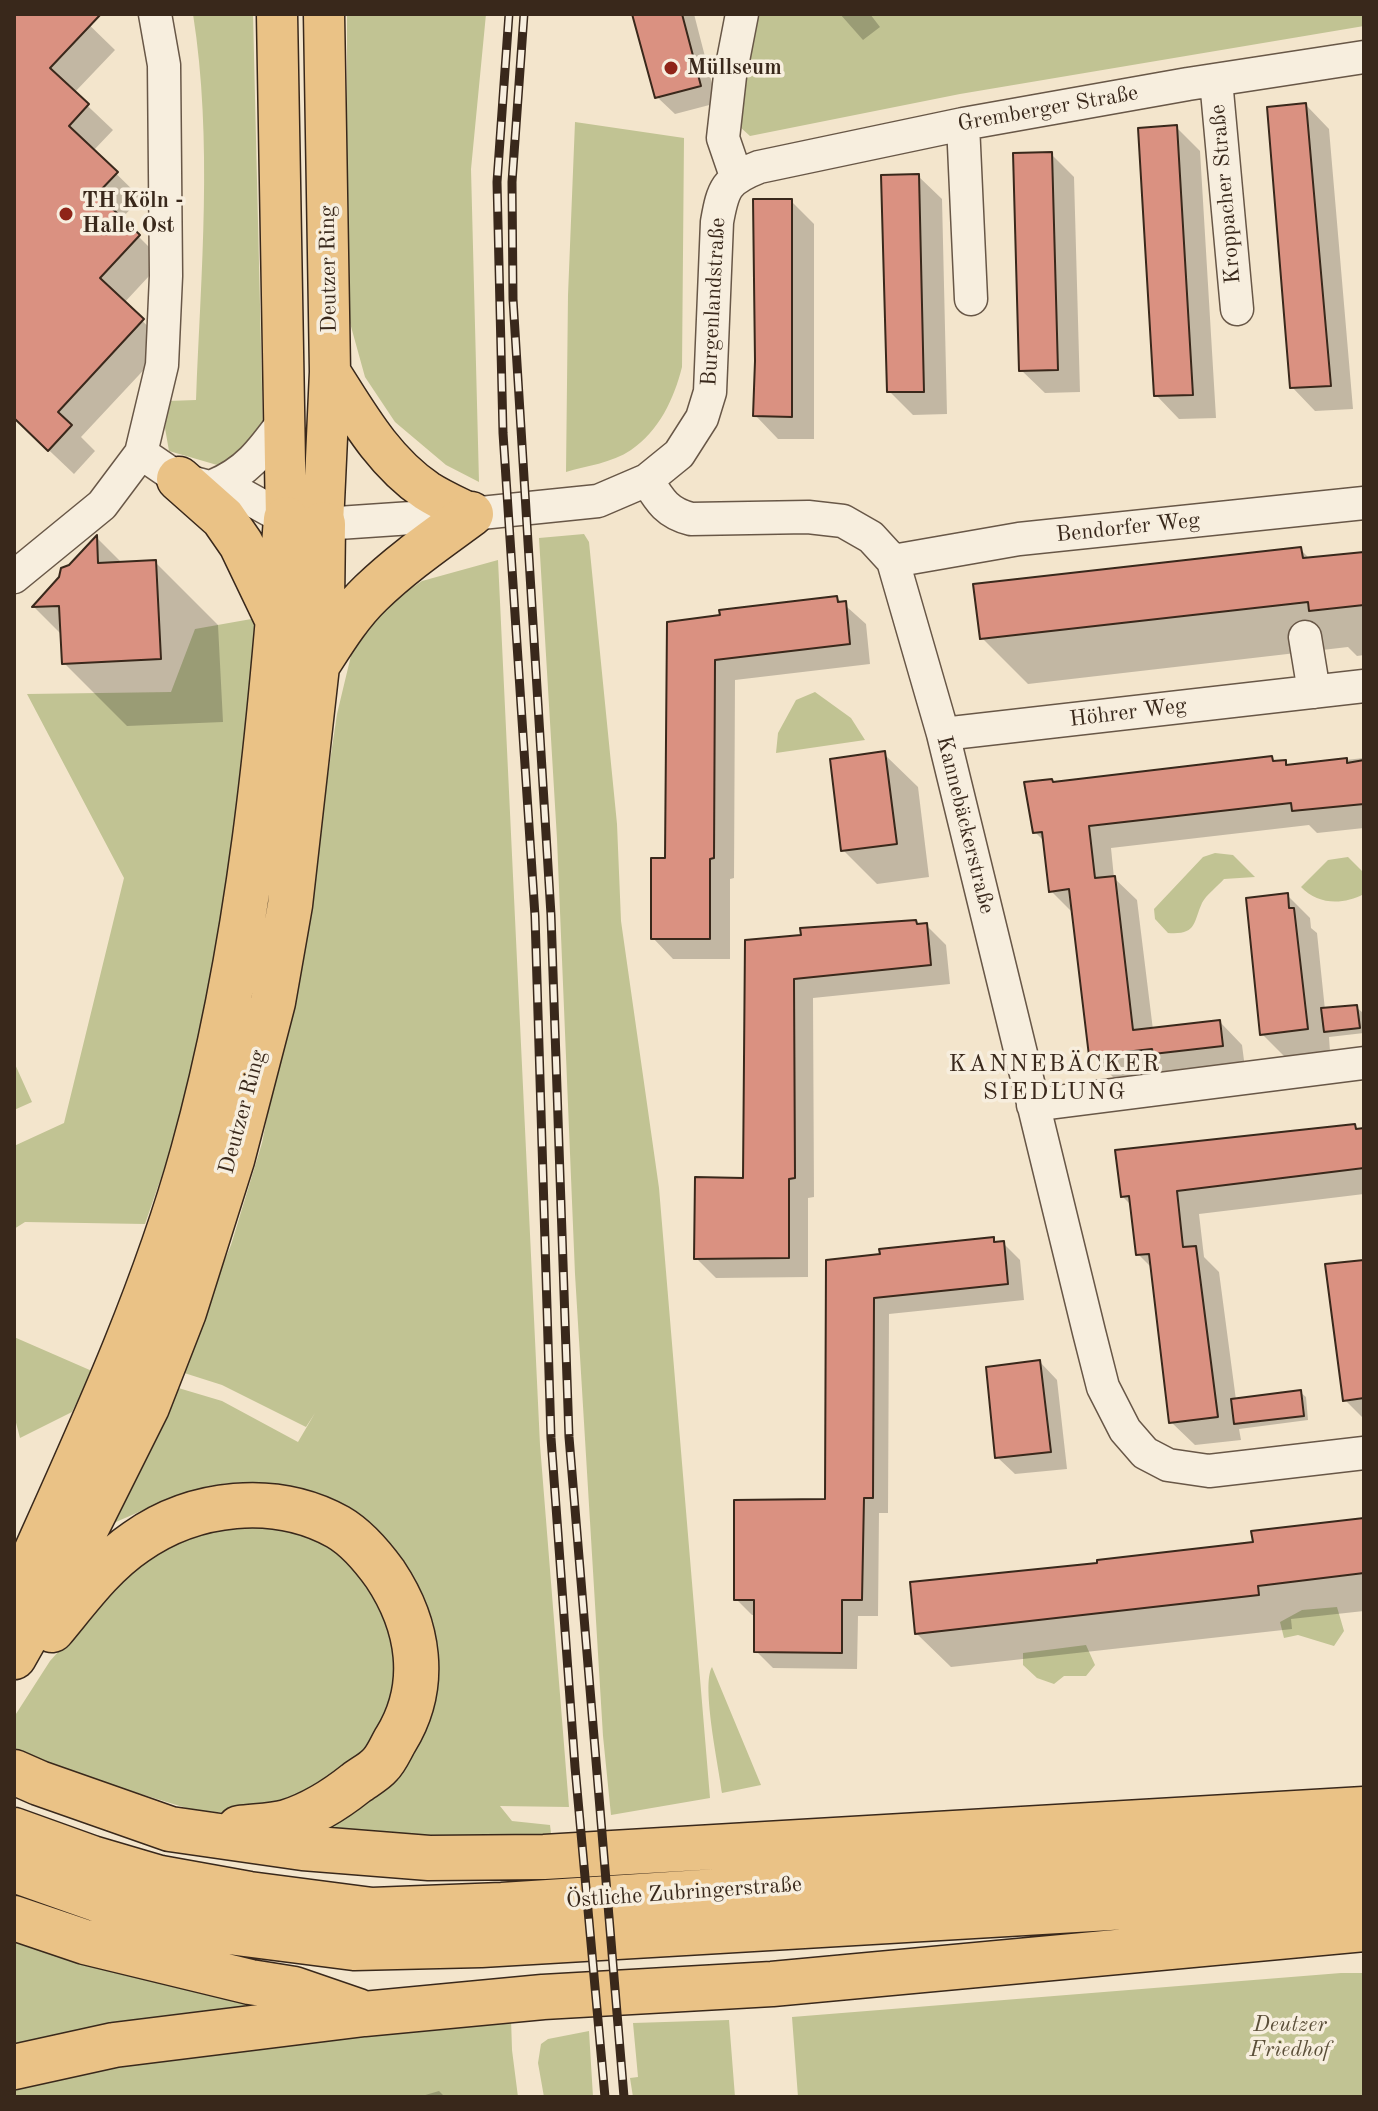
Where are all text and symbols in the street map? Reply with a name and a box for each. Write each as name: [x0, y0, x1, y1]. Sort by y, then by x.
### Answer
place label: Müllseum: [687, 55, 782, 81]
marker: Müllseum: [662, 59, 680, 77]
street label: Gremberger Straße: [956, 80, 1140, 138]
street label: Kroppacher Straße: [1205, 103, 1247, 285]
place label: TH Köln - Halle Ost: [82, 188, 183, 240]
marker: TH Köln - Halle Ost: [57, 205, 75, 223]
street label: Deutzer Ring: [315, 205, 343, 333]
street label: Burgenlandstraße: [696, 217, 732, 387]
street label: Bendorfer Weg: [1055, 507, 1201, 549]
street label: Höhrer Weg: [1068, 693, 1188, 733]
street label: Kannebäckerstraße: [930, 733, 1000, 917]
street label: Deutzer Ring: [214, 1047, 272, 1177]
district label: KANNEBÄCKER SIEDLUNG: [949, 1051, 1161, 1107]
street label: Östliche Zubringerstraße: [565, 1872, 803, 1914]
park label: Deutzer Friedhof: [1250, 2012, 1330, 2064]

